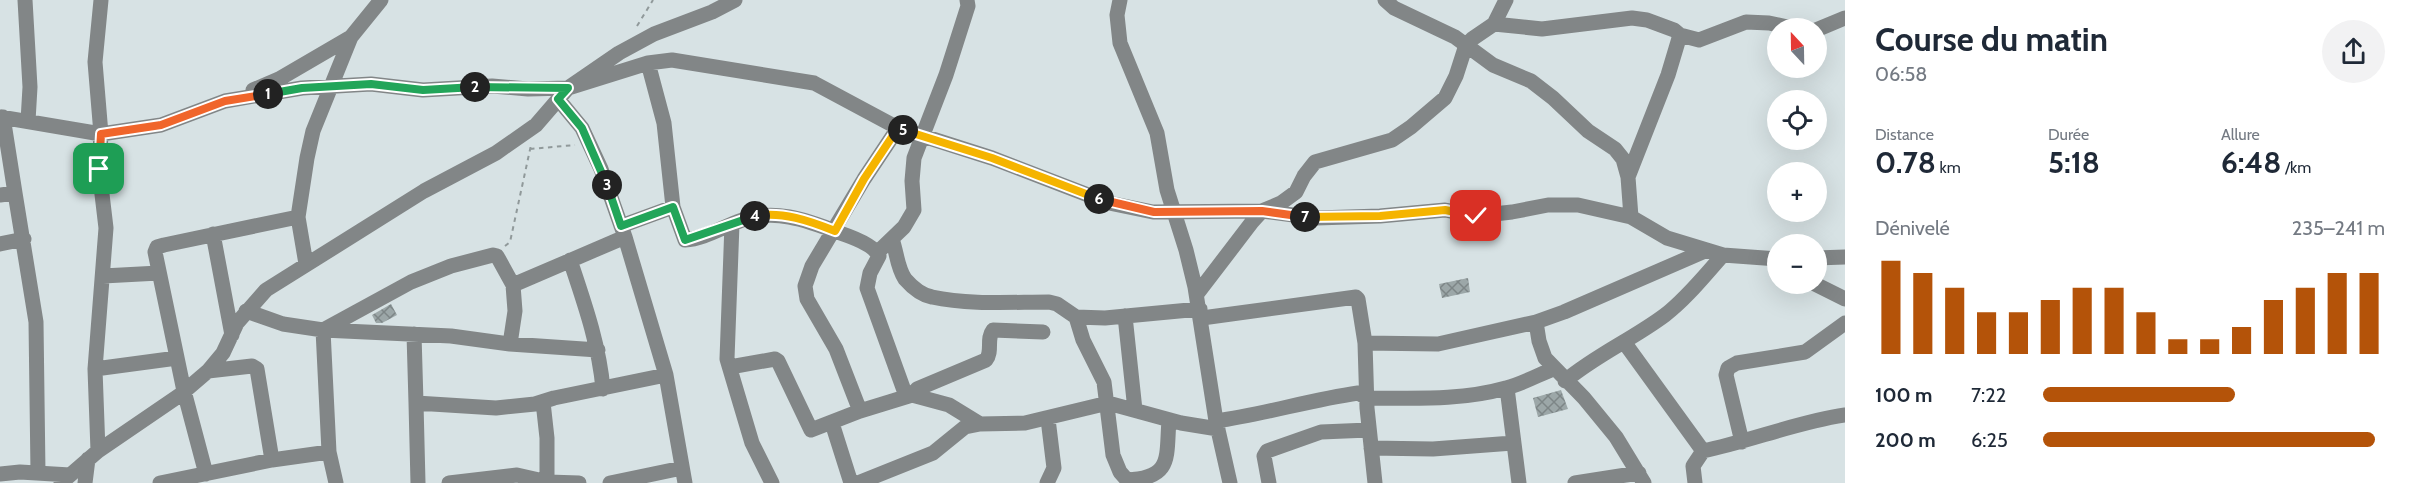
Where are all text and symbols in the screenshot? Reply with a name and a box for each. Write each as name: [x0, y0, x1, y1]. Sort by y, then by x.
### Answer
north arrow: [1767, 18, 1827, 78]
map controls: [1767, 18, 1827, 294]
text: Course du matin: [1875, 19, 2108, 59]
button: share: [2322, 20, 2385, 83]
text: 06:58: [1875, 62, 1927, 86]
pin: 2: [460, 72, 490, 102]
text: 2: [471, 77, 479, 96]
pin: 1: [253, 79, 283, 109]
text: 1: [265, 84, 271, 103]
button: locate: [1767, 90, 1827, 150]
pin: 5: [888, 115, 918, 145]
text: 5: [899, 120, 907, 139]
text: Distance: [1875, 125, 1934, 144]
text: Durée: [2048, 125, 2089, 144]
text: Allure: [2221, 125, 2260, 144]
pin: [73, 143, 124, 194]
text: 0.78: [1875, 144, 1936, 181]
text: 5:18: [2048, 144, 2100, 181]
text: 6:48: [2221, 144, 2281, 181]
icon: arrive: [82, 152, 115, 185]
text: km: [1936, 158, 1961, 177]
text: /km: [2281, 158, 2311, 177]
button: +: [1767, 162, 1827, 222]
pin: 3: [592, 170, 622, 200]
text: 3: [603, 175, 611, 194]
pin: 6: [1084, 184, 1114, 214]
text: 6: [1095, 189, 1104, 208]
pin: [1450, 190, 1501, 241]
icon: check: [1459, 199, 1492, 232]
pin: 4: [740, 201, 770, 231]
pin: 7: [1290, 202, 1320, 232]
text: 4: [750, 206, 760, 225]
text: 7: [1301, 207, 1309, 226]
text: Dénivelé: [1875, 216, 1950, 240]
text: 235–241 m: [2292, 216, 2385, 240]
button: −: [1767, 234, 1827, 294]
text: 100 m: [1875, 383, 1933, 407]
text: 7:22: [1971, 383, 2006, 407]
text: 200 m: [1875, 428, 1936, 452]
text: 6:25: [1971, 428, 2008, 452]

